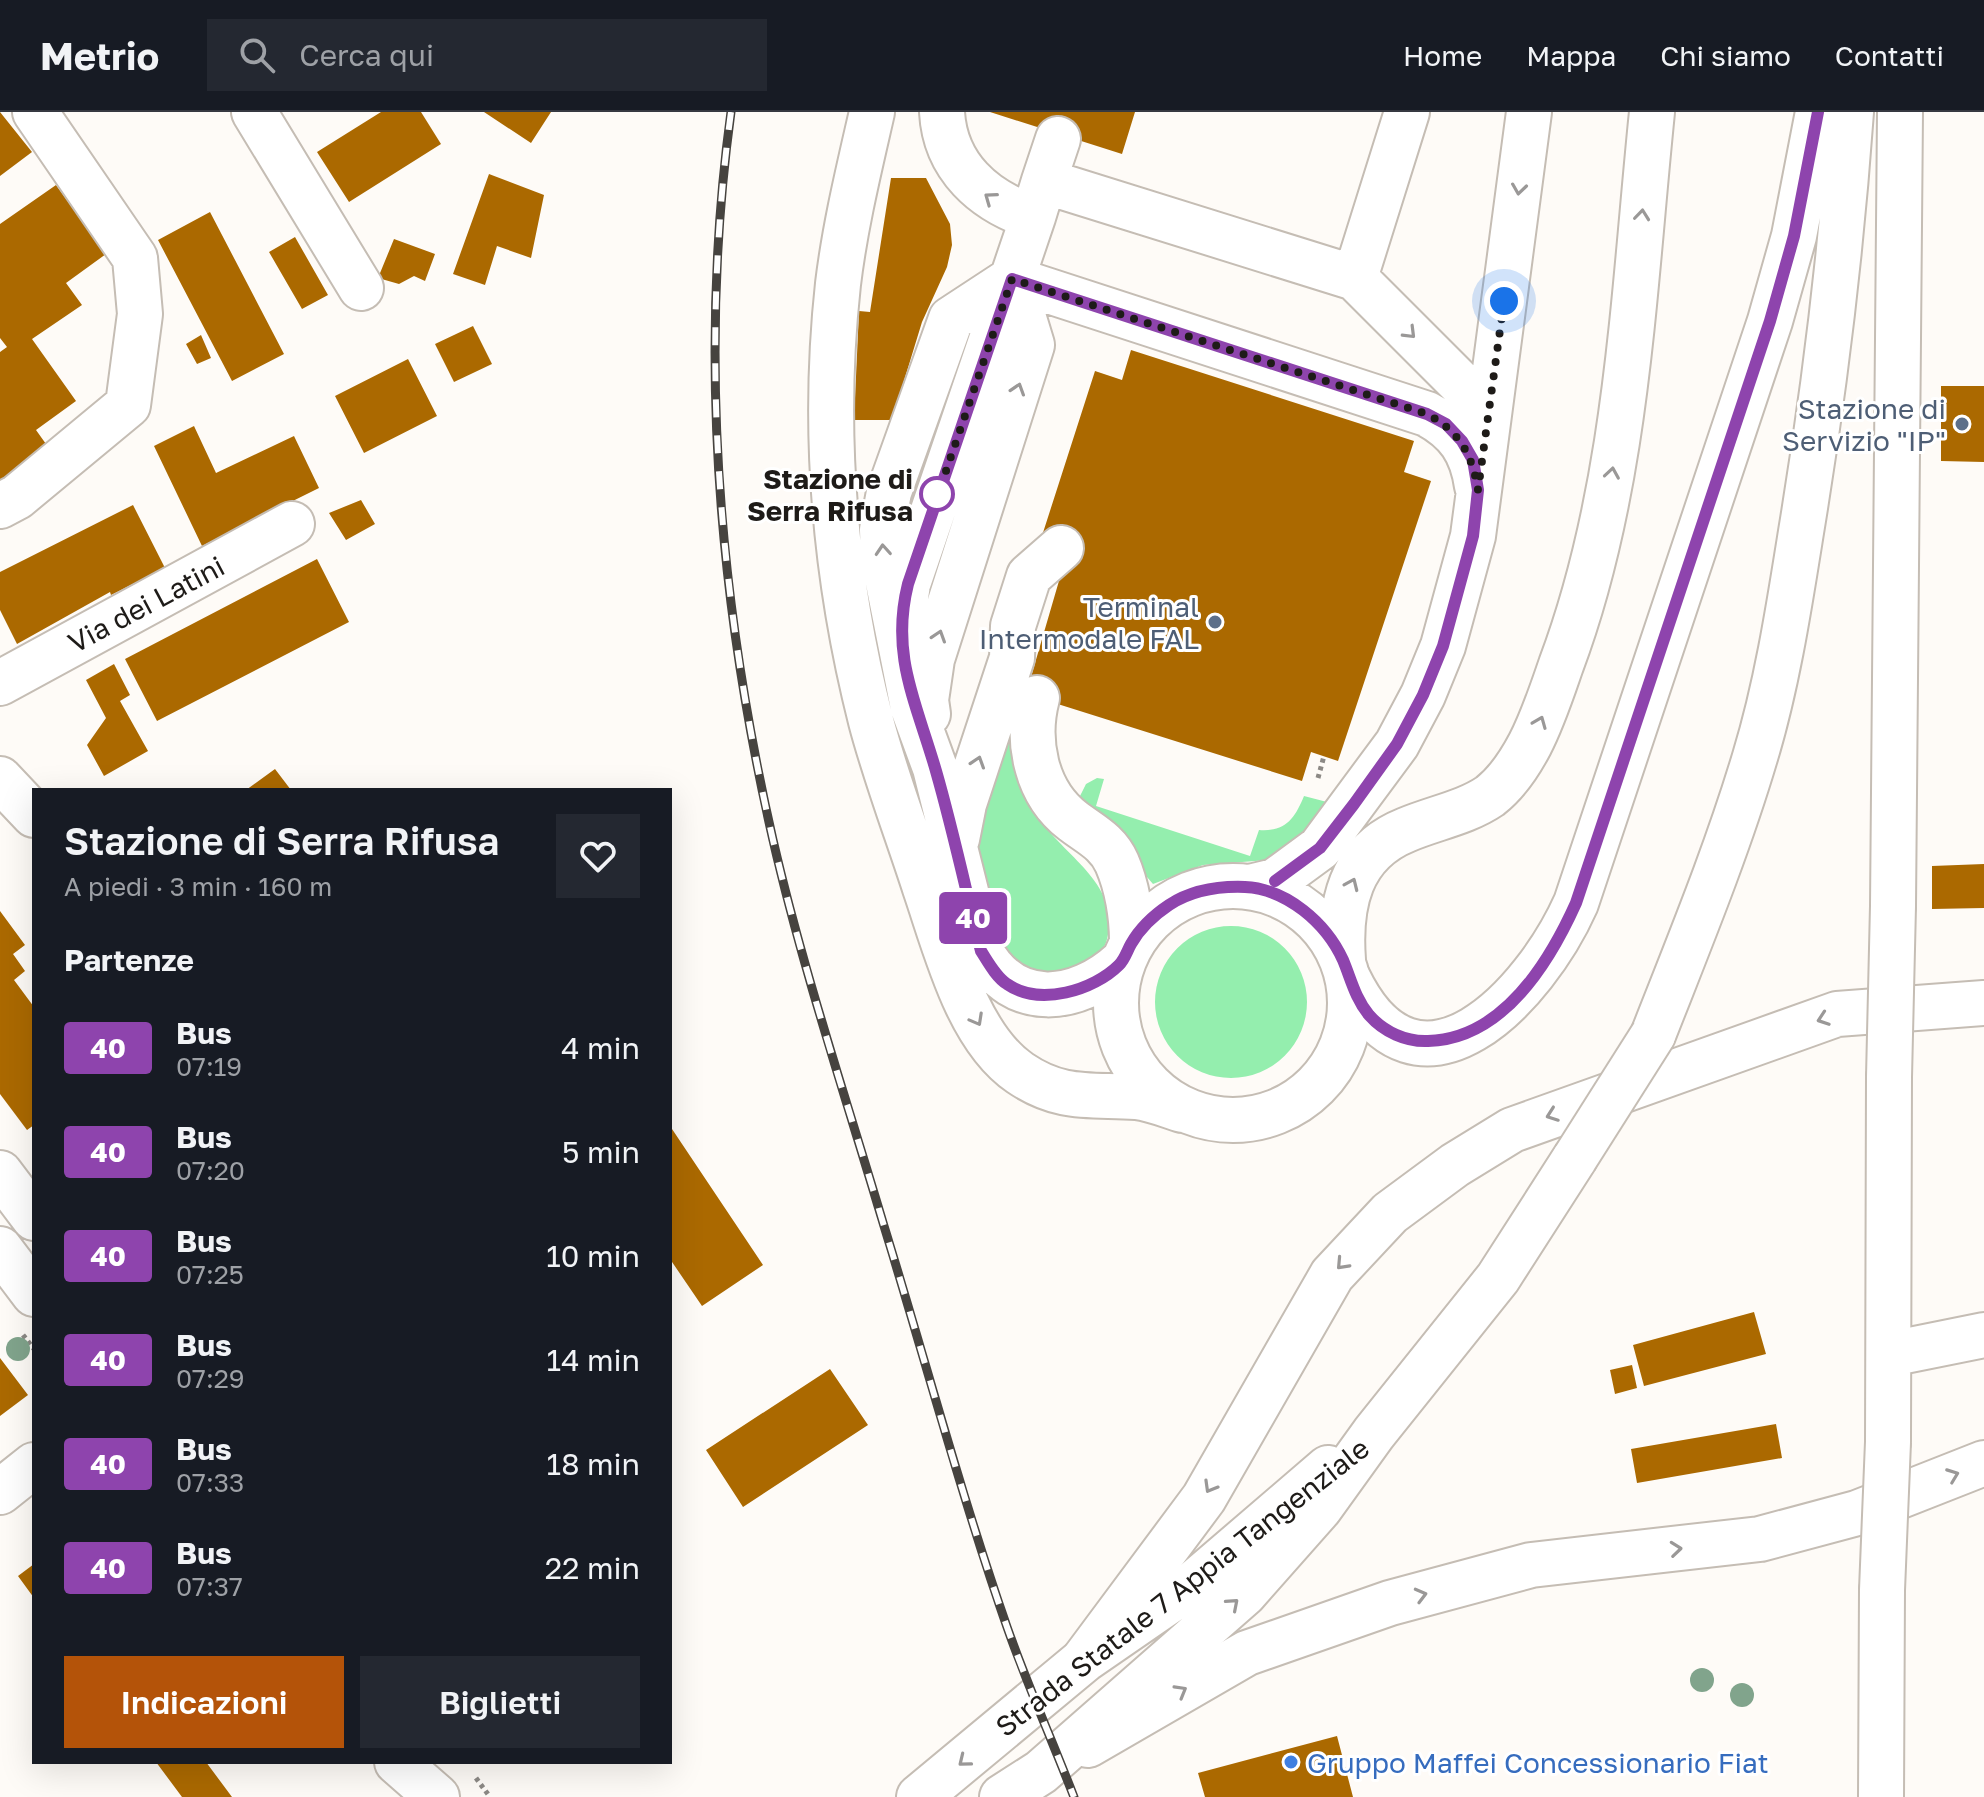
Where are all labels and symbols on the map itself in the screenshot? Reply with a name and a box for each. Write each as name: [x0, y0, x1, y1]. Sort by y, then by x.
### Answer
one-way arrow: [1511, 182, 1528, 196]
one-way arrow: [985, 193, 999, 207]
one-way arrow: [1633, 208, 1650, 221]
your location: [1484, 281, 1524, 321]
one-way arrow: [1401, 324, 1415, 338]
one-way arrow: [1009, 382, 1025, 396]
place label: Stazione di Servizio "IP": [1782, 392, 1946, 457]
marker: Stazione di Servizio "IP": [1953, 415, 1971, 433]
place label: Stazione di Serra Rifusa: [747, 462, 913, 527]
one-way arrow: [1603, 466, 1620, 480]
marker: Stazione di Serra Rifusa: [920, 477, 954, 511]
one-way arrow: [875, 543, 892, 556]
street label: Via dei Latini: [62, 549, 230, 659]
place label: Terminal Intermodale FAL: [979, 590, 1199, 655]
marker: Terminal Intermodale FAL: [1206, 613, 1224, 631]
one-way arrow: [930, 630, 946, 644]
one-way arrow: [1530, 716, 1546, 730]
one-way arrow: [968, 756, 984, 770]
one-way arrow: [1342, 878, 1358, 893]
line badge: 40: [937, 892, 1009, 944]
one-way arrow: [1817, 1009, 1831, 1026]
one-way arrow: [967, 1011, 983, 1026]
one-way arrow: [1546, 1106, 1560, 1122]
one-way arrow: [1337, 1255, 1352, 1269]
street label: Strada Statale 7 Appia Tangenziale: [989, 1431, 1375, 1743]
one-way arrow: [1945, 1468, 1959, 1485]
one-way arrow: [1204, 1478, 1220, 1493]
one-way arrow: [1670, 1540, 1683, 1557]
one-way arrow: [1414, 1587, 1427, 1604]
one-way arrow: [1224, 1599, 1239, 1613]
one-way arrow: [1172, 1685, 1187, 1701]
place label: Gruppo Maffei Concessionario Fiat: [1307, 1746, 1769, 1779]
one-way arrow: [959, 1751, 973, 1766]
marker: Gruppo Maffei Concessionario Fiat: [1282, 1753, 1300, 1771]

